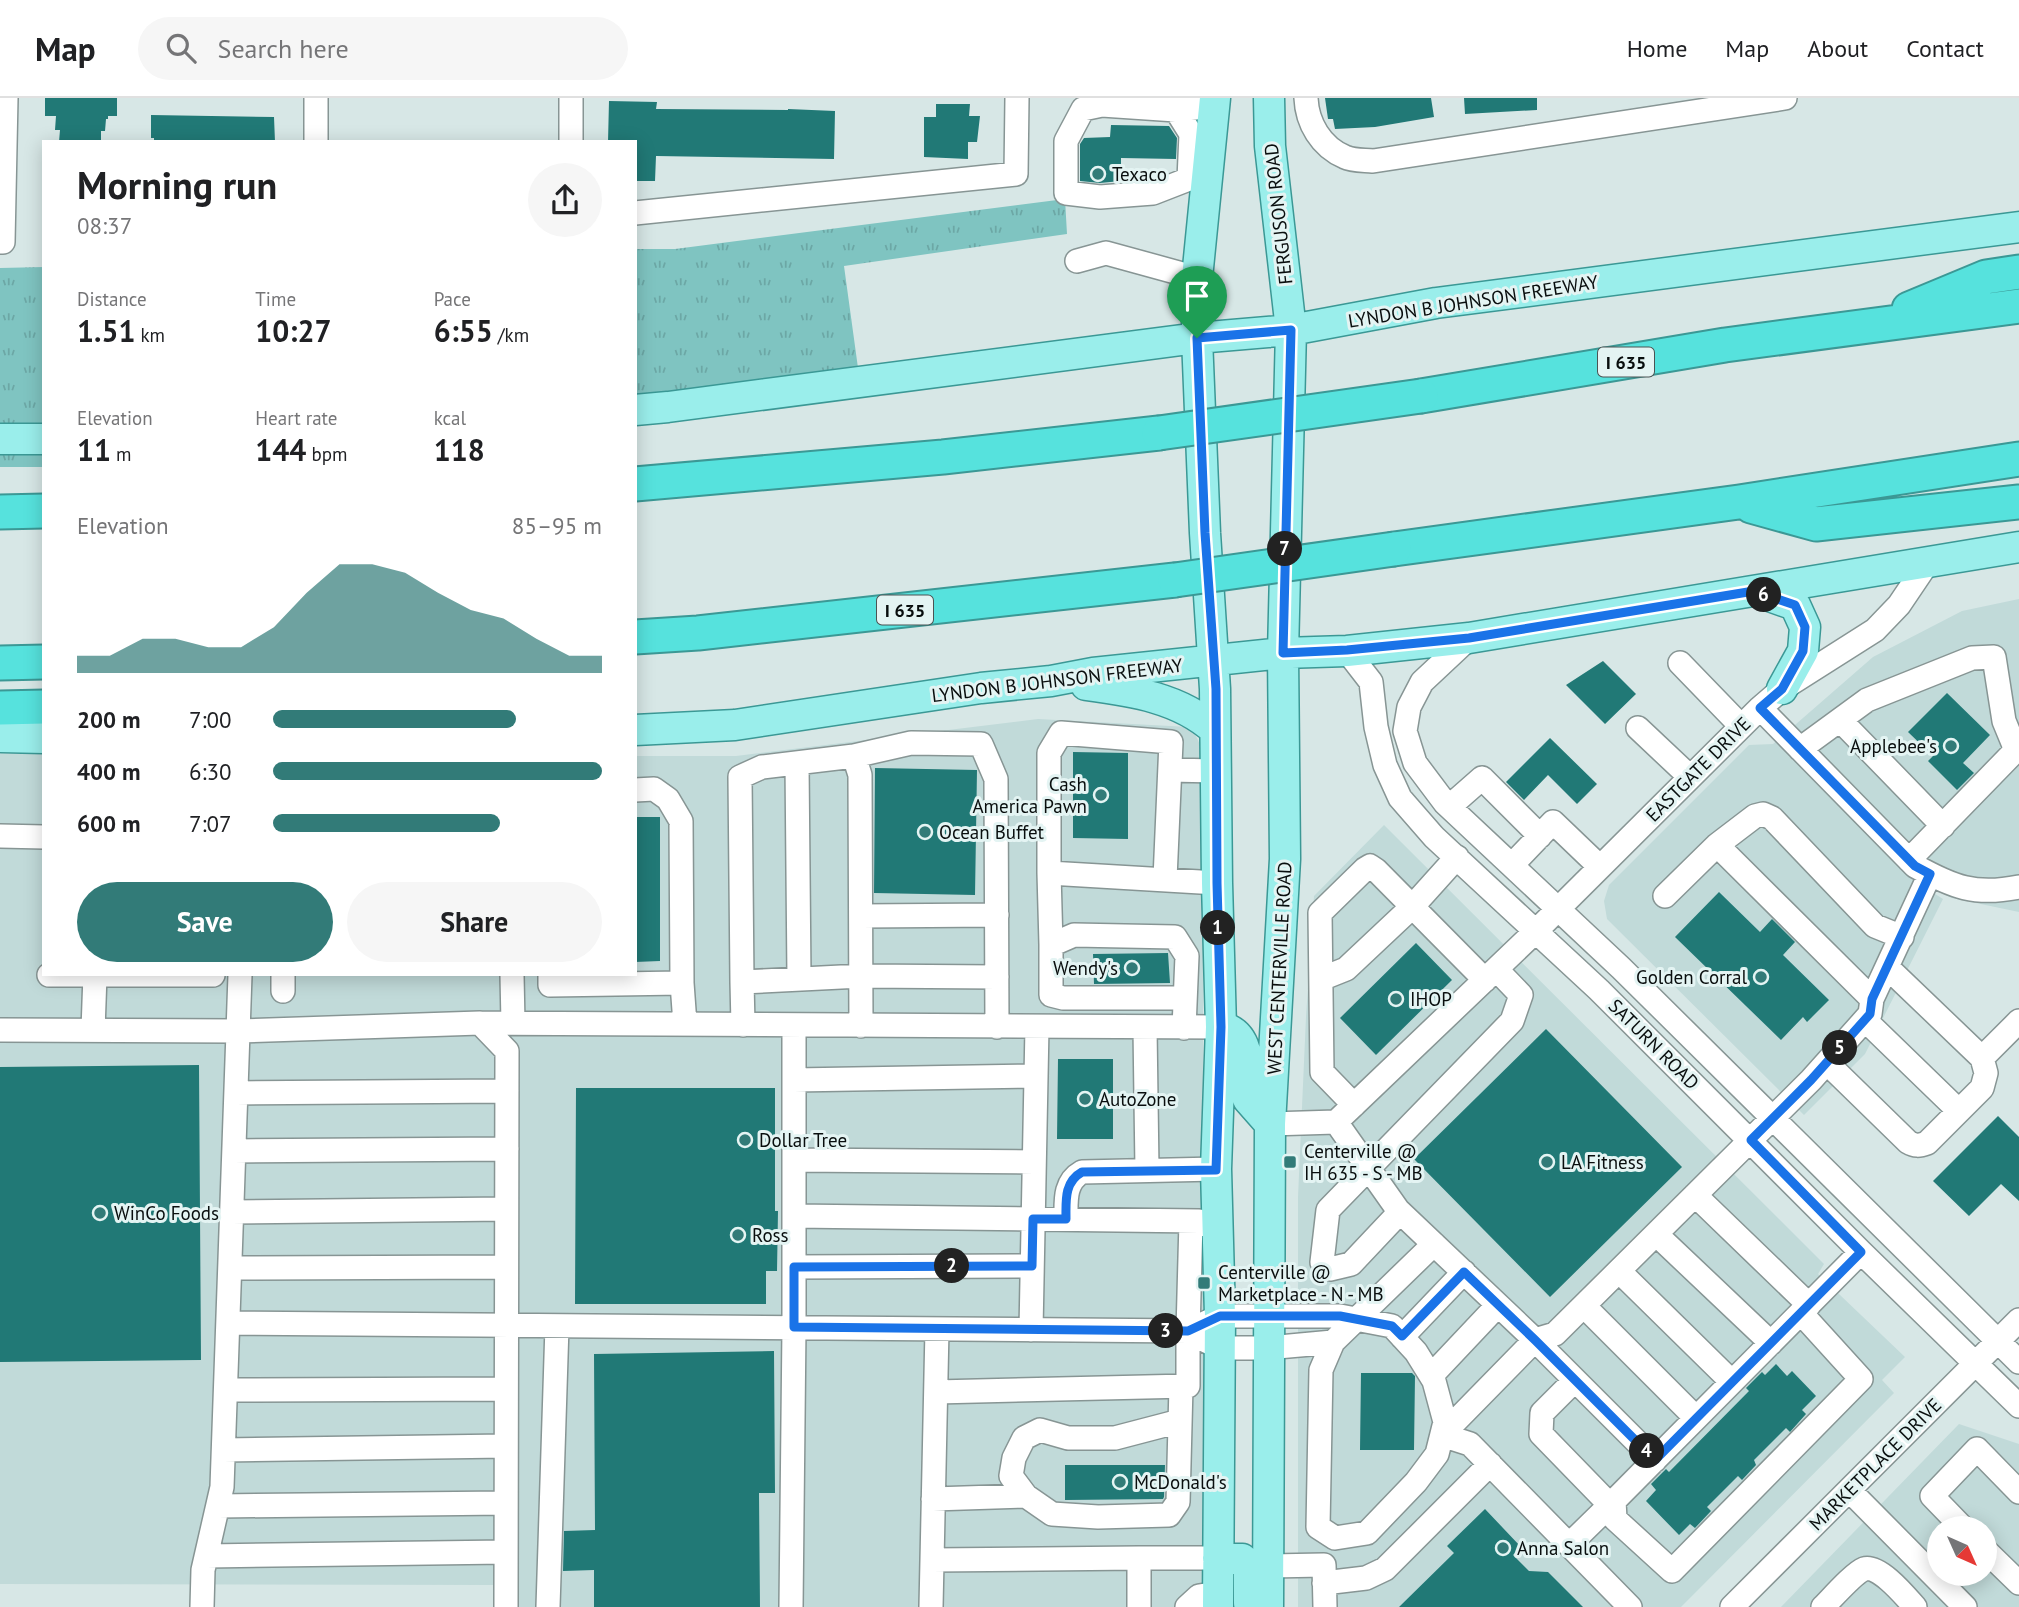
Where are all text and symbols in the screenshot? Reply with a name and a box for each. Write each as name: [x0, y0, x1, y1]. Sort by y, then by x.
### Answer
search box: [138, 17, 628, 80]
text: Map: [35, 27, 96, 70]
icon: search: [162, 29, 200, 67]
text: Search here: [218, 32, 349, 65]
text: Home: [1627, 33, 1687, 64]
text: Map: [1725, 33, 1769, 64]
text: About: [1807, 33, 1868, 64]
text: Contact: [1906, 33, 1984, 64]
street label: FERGUSON ROAD: [1259, 142, 1297, 286]
text: Morning run: [77, 160, 277, 209]
place label: Texaco: [1112, 162, 1167, 186]
button: share: [528, 163, 602, 237]
marker: Texaco: [1090, 166, 1106, 182]
text: 08:37: [77, 211, 132, 240]
pin: [1167, 266, 1227, 338]
street label: LYNDON B JOHNSON FREEWAY: [1346, 269, 1600, 333]
icon: arrive: [1178, 277, 1216, 315]
text: Distance: [77, 287, 147, 311]
text: Time: [255, 287, 296, 311]
text: Pace: [434, 287, 471, 311]
text: 1.51: [77, 311, 135, 350]
text: 10:27: [255, 311, 331, 350]
text: 6:55: [434, 311, 493, 350]
text: km: [135, 323, 165, 347]
text: /km: [493, 323, 529, 347]
road number: I 635: [1598, 348, 1654, 376]
text: Elevation: [77, 406, 153, 430]
text: Heart rate: [255, 406, 337, 430]
text: kcal: [434, 406, 466, 430]
text: 11: [77, 430, 111, 469]
text: 144: [255, 430, 306, 469]
text: 118: [434, 430, 485, 469]
text: m: [111, 442, 132, 466]
text: bpm: [306, 442, 347, 466]
text: Elevation: [77, 511, 169, 540]
text: 85–95 m: [512, 511, 602, 540]
pin: 7: [1268, 532, 1302, 566]
text: 7: [1279, 536, 1290, 560]
pin: 6: [1746, 578, 1782, 612]
text: 6: [1758, 582, 1769, 606]
road number: I 635: [877, 596, 933, 624]
street label: LYNDON B JOHNSON FREEWAY: [930, 653, 1184, 707]
text: 200 m: [77, 705, 140, 734]
text: 7:00: [189, 705, 232, 734]
street label: EASTGATE DRIVE: [1641, 712, 1755, 826]
place label: Applebee's: [1850, 734, 1937, 758]
marker: Applebee's: [1943, 738, 1959, 754]
text: 400 m: [77, 757, 140, 786]
text: 6:30: [189, 757, 232, 786]
place label: Cash America Pawn: [972, 772, 1087, 818]
marker: Cash America Pawn: [1093, 787, 1109, 803]
text: 600 m: [77, 809, 140, 838]
text: 7:07: [189, 809, 232, 838]
place label: Ocean Buffet: [939, 820, 1045, 844]
marker: Ocean Buffet: [917, 824, 933, 840]
street label: WEST CENTERVILLE ROAD: [1261, 861, 1297, 1075]
button: Save: [77, 882, 333, 962]
button: Share: [347, 882, 602, 962]
pin: 1: [1200, 910, 1236, 946]
text: 1: [1212, 915, 1223, 939]
place label: Wendy's: [1053, 956, 1118, 980]
marker: Wendy's: [1124, 960, 1140, 976]
place label: Golden Corral: [1636, 965, 1747, 989]
marker: Golden Corral: [1753, 969, 1769, 985]
place label: IHOP: [1410, 987, 1452, 1011]
marker: IHOP: [1388, 991, 1404, 1007]
street label: SATURN ROAD: [1604, 994, 1704, 1094]
pin: 5: [1822, 1030, 1857, 1066]
text: 5: [1834, 1035, 1845, 1059]
place label: AutoZone: [1099, 1087, 1176, 1111]
marker: AutoZone: [1077, 1091, 1093, 1107]
place label: Dollar Tree: [759, 1128, 847, 1152]
marker: Dollar Tree: [737, 1132, 753, 1148]
place label: Centerville @ IH 635 - S - MB: [1304, 1139, 1423, 1185]
place label: LA Fitness: [1561, 1150, 1644, 1174]
marker: Centerville @ IH 635 - S - MB: [1282, 1154, 1298, 1170]
marker: LA Fitness: [1539, 1154, 1555, 1170]
place label: WinCo Foods: [114, 1201, 219, 1225]
marker: WinCo Foods: [92, 1205, 108, 1221]
place label: Ross: [752, 1223, 789, 1247]
marker: Ross: [730, 1227, 746, 1243]
pin: 2: [934, 1248, 970, 1284]
text: 2: [946, 1253, 957, 1277]
place label: Centerville @ Marketplace - N - MB: [1218, 1260, 1384, 1306]
marker: Centerville @ Marketplace - N - MB: [1196, 1275, 1212, 1291]
pin: 3: [1148, 1314, 1184, 1348]
text: 3: [1160, 1318, 1171, 1342]
street label: MARKETPLACE DRIVE: [1804, 1393, 1946, 1535]
pin: 4: [1630, 1434, 1664, 1468]
text: 4: [1641, 1438, 1652, 1462]
place label: McDonald's: [1134, 1470, 1227, 1494]
marker: McDonald's: [1112, 1474, 1128, 1490]
north arrow: [1927, 1516, 1997, 1586]
map controls: [1927, 1516, 1997, 1586]
place label: Anna Salon: [1517, 1536, 1609, 1560]
marker: Anna Salon: [1495, 1540, 1511, 1556]

